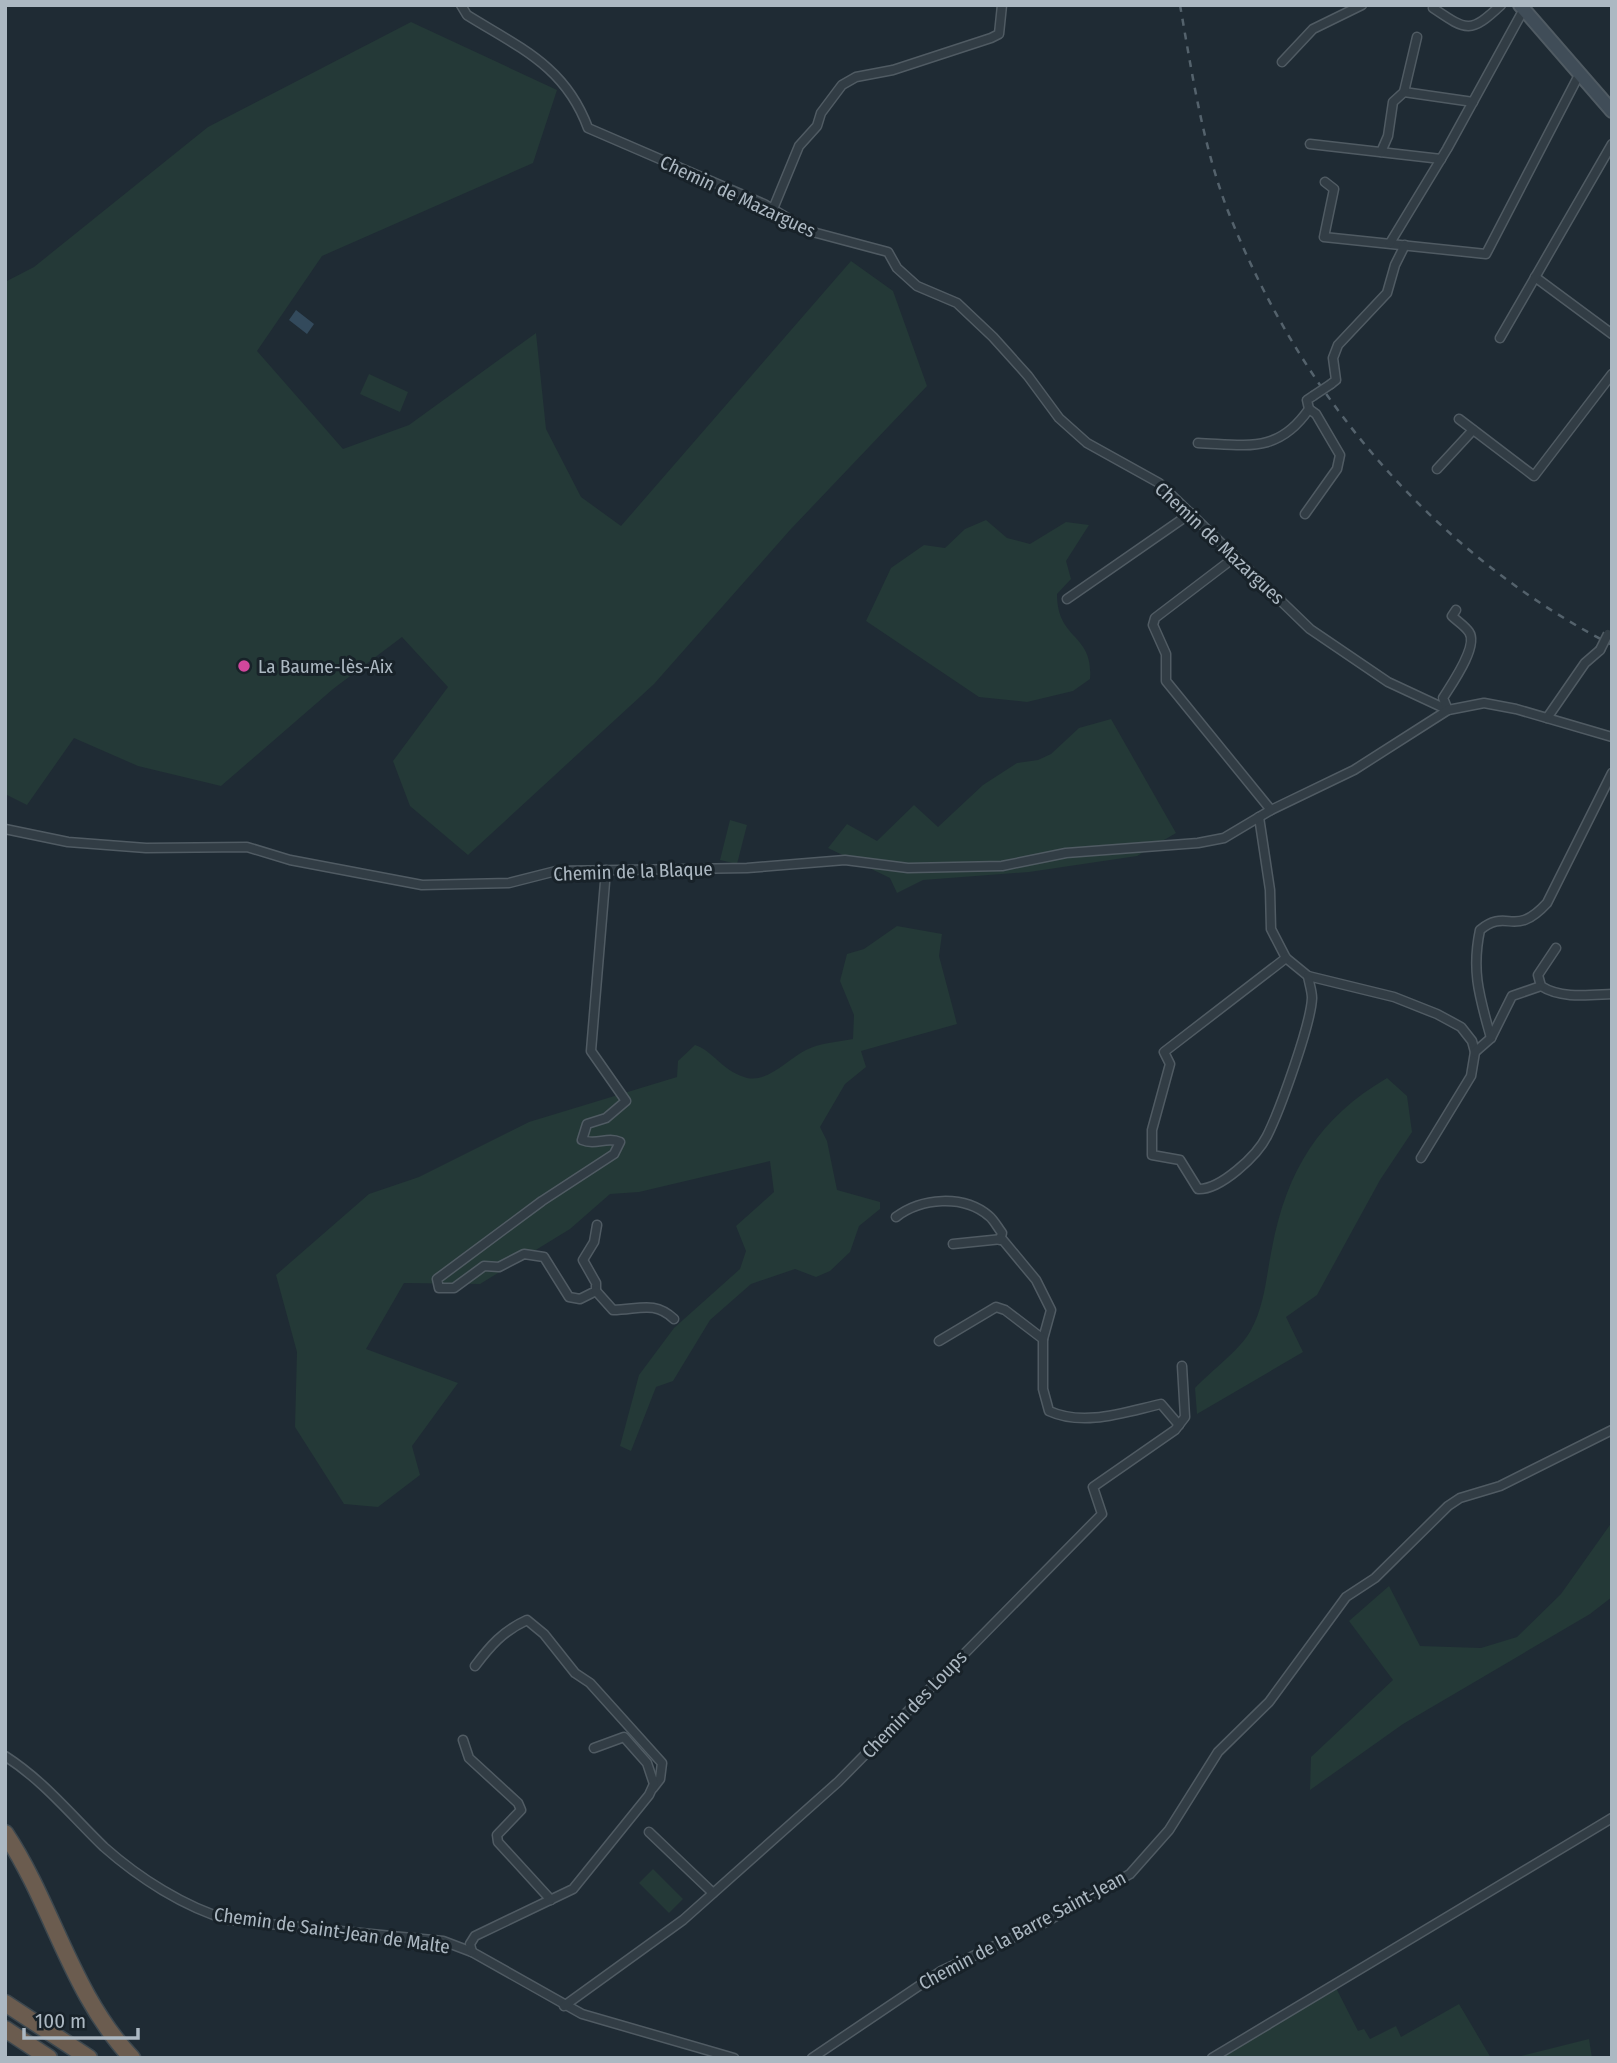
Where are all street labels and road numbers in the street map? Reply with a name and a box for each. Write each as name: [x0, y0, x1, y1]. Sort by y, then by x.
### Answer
street label: Chemin de Mazargues: [656, 150, 819, 243]
street label: Chemin de Mazargues: [1150, 477, 1289, 609]
street label: Chemin de la Blaque: [553, 857, 713, 886]
street label: Chemin des Loups: [857, 1646, 972, 1763]
street label: Chemin de la Barre Saint-Jean: [915, 1866, 1130, 1995]
street label: Chemin de Saint-Jean de Malte: [213, 1903, 451, 1958]

